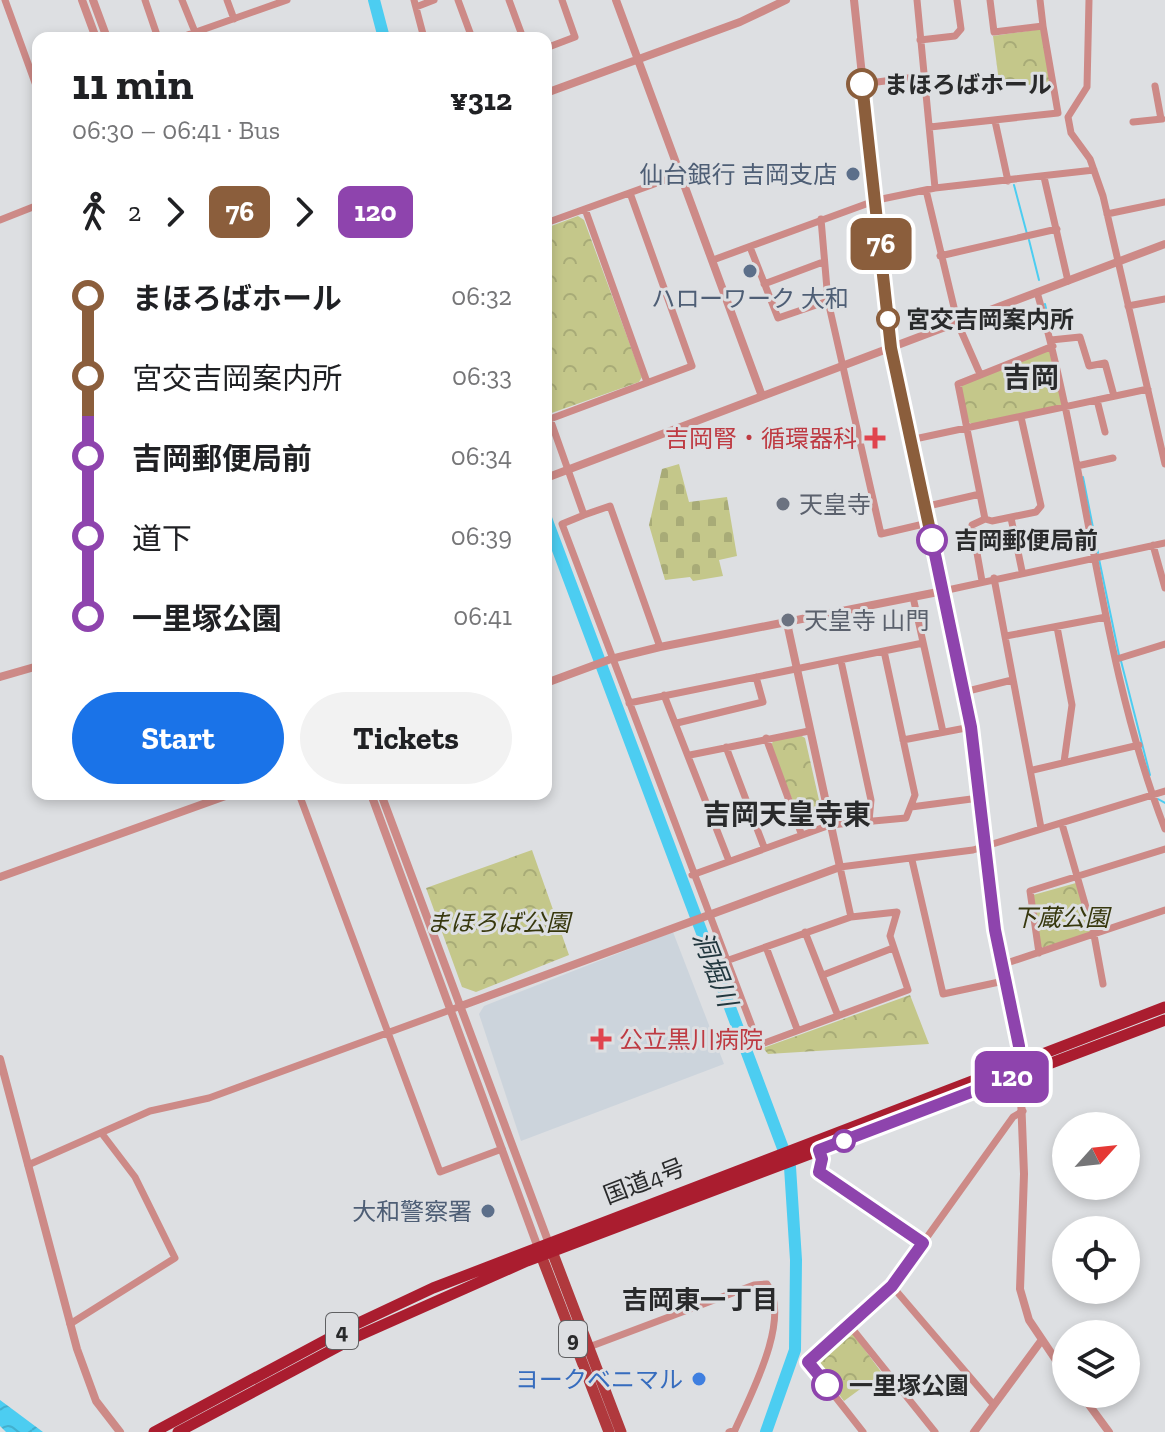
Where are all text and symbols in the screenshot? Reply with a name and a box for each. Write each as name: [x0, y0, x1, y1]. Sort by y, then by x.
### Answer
text: 11 min: [72, 57, 194, 110]
marker: まほろばホール: [847, 69, 877, 99]
place label: まほろばホール: [884, 70, 1052, 99]
text: ¥312: [450, 82, 512, 118]
text: 06:30 – 06:41 · Bus: [72, 114, 280, 146]
place label: 仙台銀行 吉岡支店: [640, 160, 837, 189]
marker: 仙台銀行 吉岡支店: [844, 165, 862, 183]
icon: walk: [72, 190, 116, 234]
icon: forward: [153, 190, 197, 234]
icon: forward: [282, 190, 326, 234]
text: 76: [225, 195, 254, 228]
text: 120: [354, 195, 397, 228]
text: 2: [128, 196, 141, 228]
line badge: 76: [845, 218, 917, 270]
text: 76: [867, 227, 895, 260]
marker: ハローワーク 大和: [741, 262, 759, 280]
text: 06:32: [451, 280, 512, 312]
text: まほろばホール: [132, 281, 342, 317]
place label: ハローワーク 大和: [651, 284, 849, 313]
place label: 宮交吉岡案内所: [906, 305, 1074, 334]
marker: 宮交吉岡案内所: [877, 308, 899, 330]
text: 06:33: [452, 360, 512, 392]
text: 宮交吉岡案内所: [132, 361, 342, 397]
district label: 吉岡: [1003, 361, 1059, 394]
place label: 吉岡腎・循環器科: [665, 424, 857, 453]
marker: 吉岡腎・循環器科: [864, 427, 886, 449]
text: 06:34: [451, 440, 512, 472]
text: 吉岡郵便局前: [132, 441, 312, 477]
place label: 天皇寺: [799, 490, 871, 519]
marker: 天皇寺: [774, 495, 792, 513]
text: 06:39: [451, 520, 512, 552]
text: 道下: [132, 521, 192, 557]
marker: 吉岡郵便局前: [917, 525, 947, 555]
place label: 吉岡郵便局前: [954, 526, 1098, 555]
text: 06:41: [453, 600, 512, 632]
text: 一里塚公園: [132, 601, 282, 637]
place label: 天皇寺 山門: [804, 606, 929, 635]
marker: 天皇寺 山門: [779, 611, 797, 629]
button: Start: [72, 692, 284, 784]
button: Tickets: [300, 692, 512, 784]
district label: 吉岡天皇寺東: [703, 798, 871, 831]
park label: 下蔵公園: [1013, 903, 1112, 932]
park label: まほろば公園: [426, 908, 573, 937]
water label: 洞堀川: [686, 927, 745, 1014]
place label: 公立黒川病院: [619, 1025, 763, 1054]
marker: 公立黒川病院: [590, 1028, 612, 1050]
line badge: 120: [966, 1051, 1058, 1103]
text: 120: [991, 1060, 1033, 1093]
north arrow: [1052, 1112, 1140, 1200]
map controls: [1052, 1112, 1140, 1408]
unlabelled marker: [833, 1130, 855, 1152]
street label: 国道4号: [599, 1152, 689, 1210]
place label: 大和警察署: [352, 1197, 472, 1226]
marker: 大和警察署: [479, 1202, 497, 1220]
button: locate: [1052, 1216, 1140, 1304]
district label: 吉岡東一丁目: [622, 1284, 778, 1316]
road number: 4: [326, 1313, 358, 1349]
button: layers: [1052, 1320, 1140, 1408]
road number: 9: [559, 1321, 587, 1357]
place label: ヨークベニマル: [515, 1365, 683, 1394]
marker: ヨークベニマル: [690, 1370, 708, 1388]
marker: 一里塚公園: [812, 1370, 842, 1400]
place label: 一里塚公園: [849, 1371, 969, 1400]

